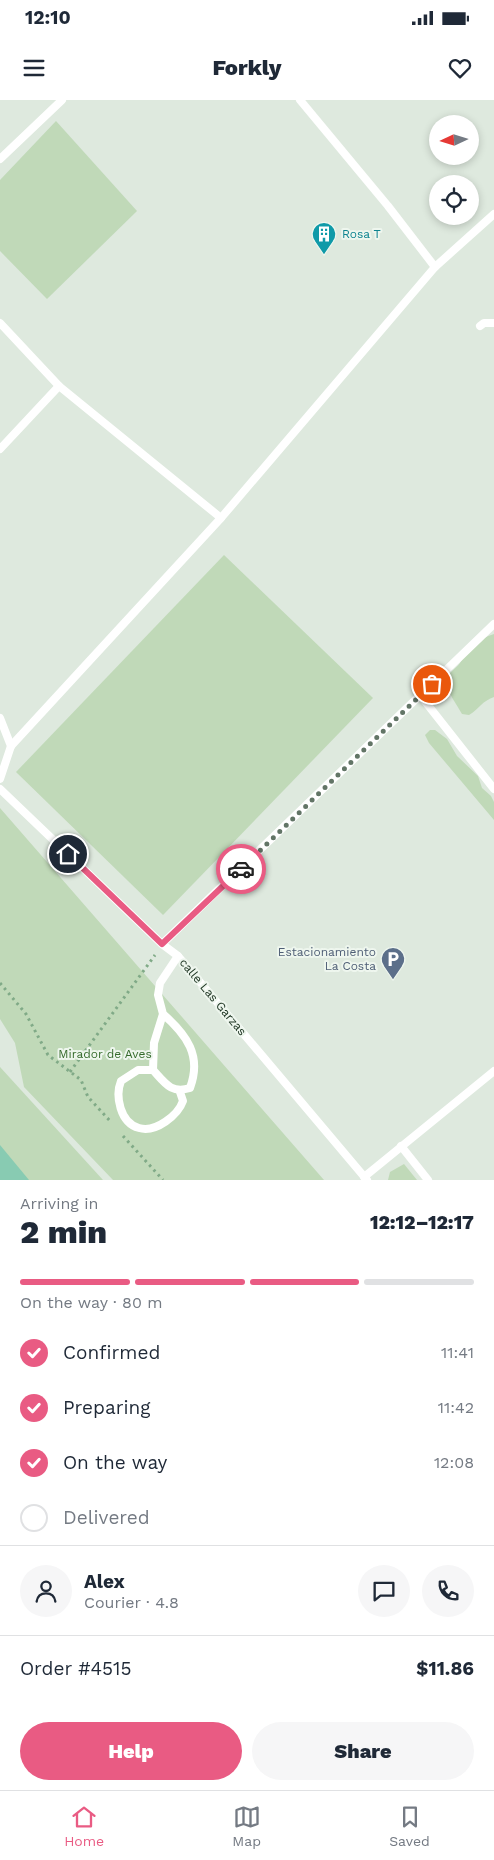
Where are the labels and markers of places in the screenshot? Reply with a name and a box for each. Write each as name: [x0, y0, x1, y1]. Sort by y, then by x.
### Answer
building icon: Rosa T: [311, 221, 337, 255]
place label: Rosa T: [342, 227, 381, 241]
pin: [411, 663, 453, 705]
pin: [47, 833, 89, 875]
place label: Estacionamiento La Costa: [278, 945, 376, 973]
parking icon: Estacionamiento La Costa: [380, 946, 406, 980]

